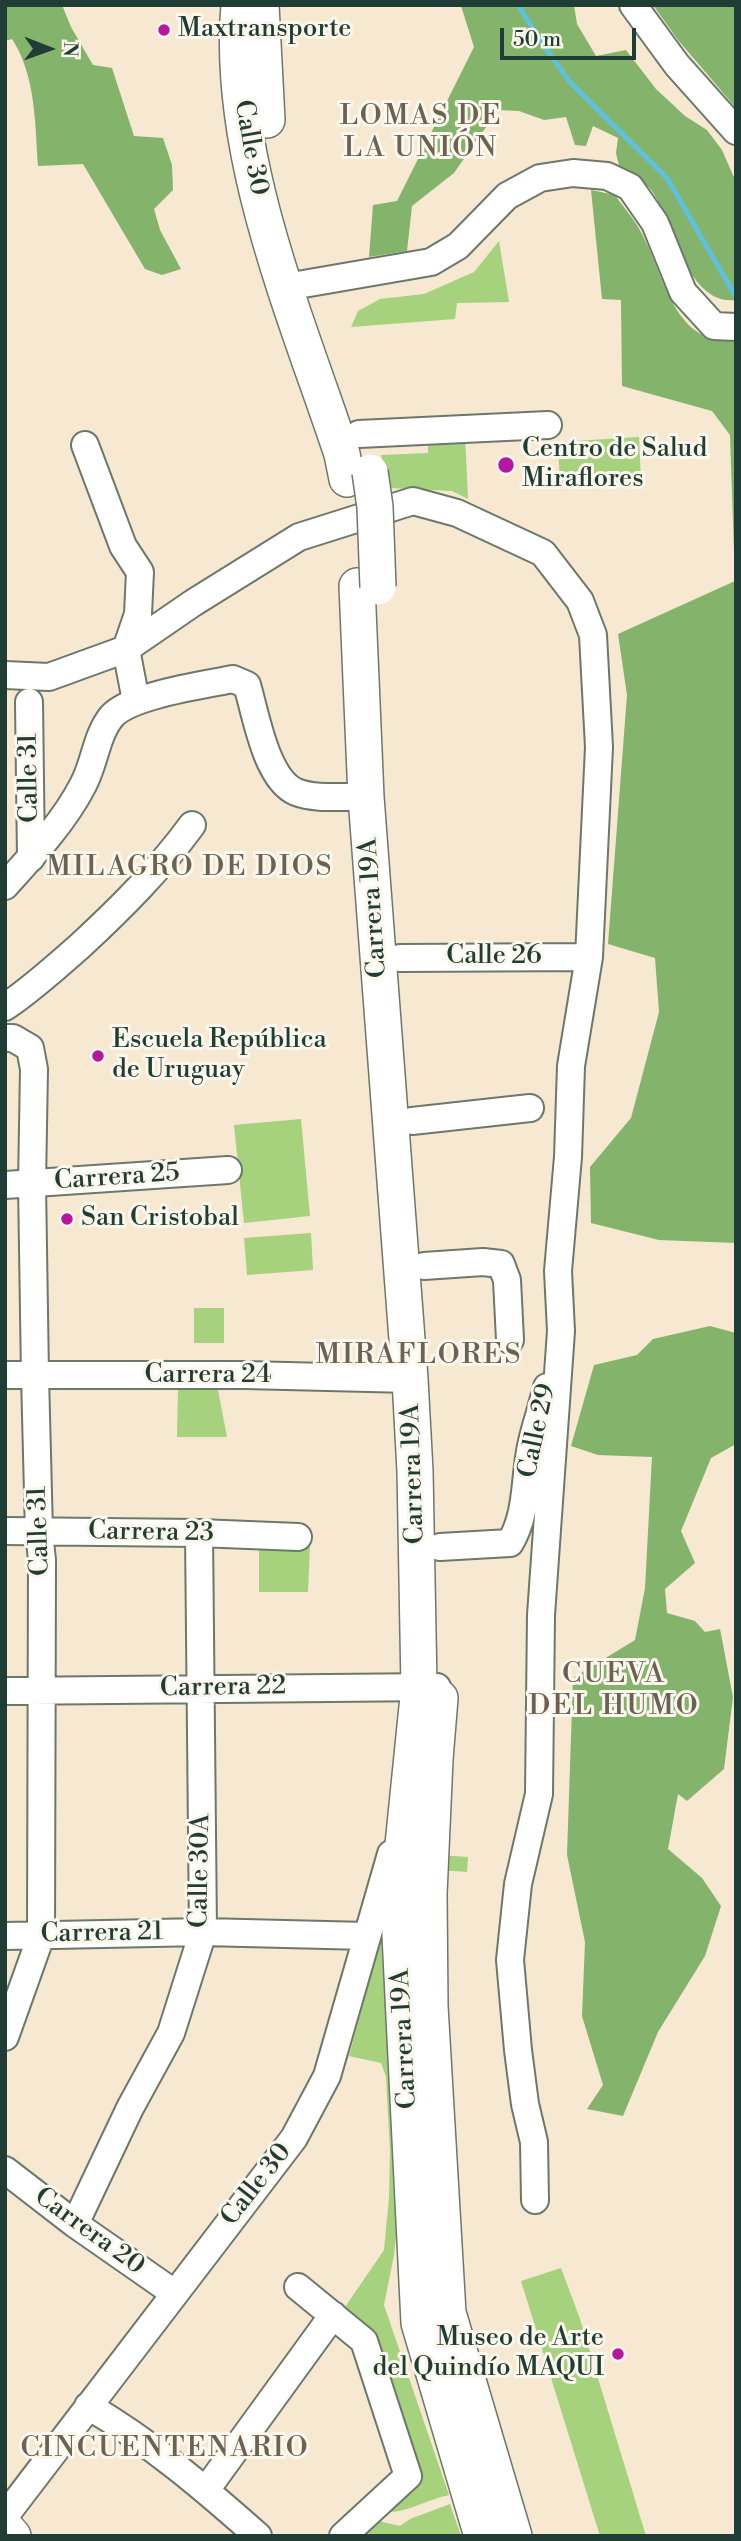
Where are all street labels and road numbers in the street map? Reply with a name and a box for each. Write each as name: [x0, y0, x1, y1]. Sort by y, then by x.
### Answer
street label: Calle 30: [226, 98, 274, 198]
street label: Calle 31: [14, 733, 46, 823]
street label: Carrera 19A: [354, 837, 394, 979]
street label: Calle 26: [446, 941, 542, 973]
street label: Carrera 25: [53, 1158, 181, 1198]
street label: Carrera 24: [144, 1360, 272, 1392]
street label: Calle 29: [513, 1381, 563, 1481]
street label: Carrera 19A: [396, 1403, 432, 1545]
street label: Calle 31: [23, 1486, 57, 1576]
street label: Carrera 23: [88, 1516, 214, 1550]
street label: Carrera 22: [160, 1671, 286, 1705]
street label: Calle 30A: [184, 1814, 218, 1928]
street label: Carrera 21: [40, 1917, 164, 1951]
street label: Carrera 19A: [386, 1968, 424, 2110]
street label: Calle 30: [215, 2137, 299, 2233]
street label: Carrera 20: [28, 2182, 150, 2282]

